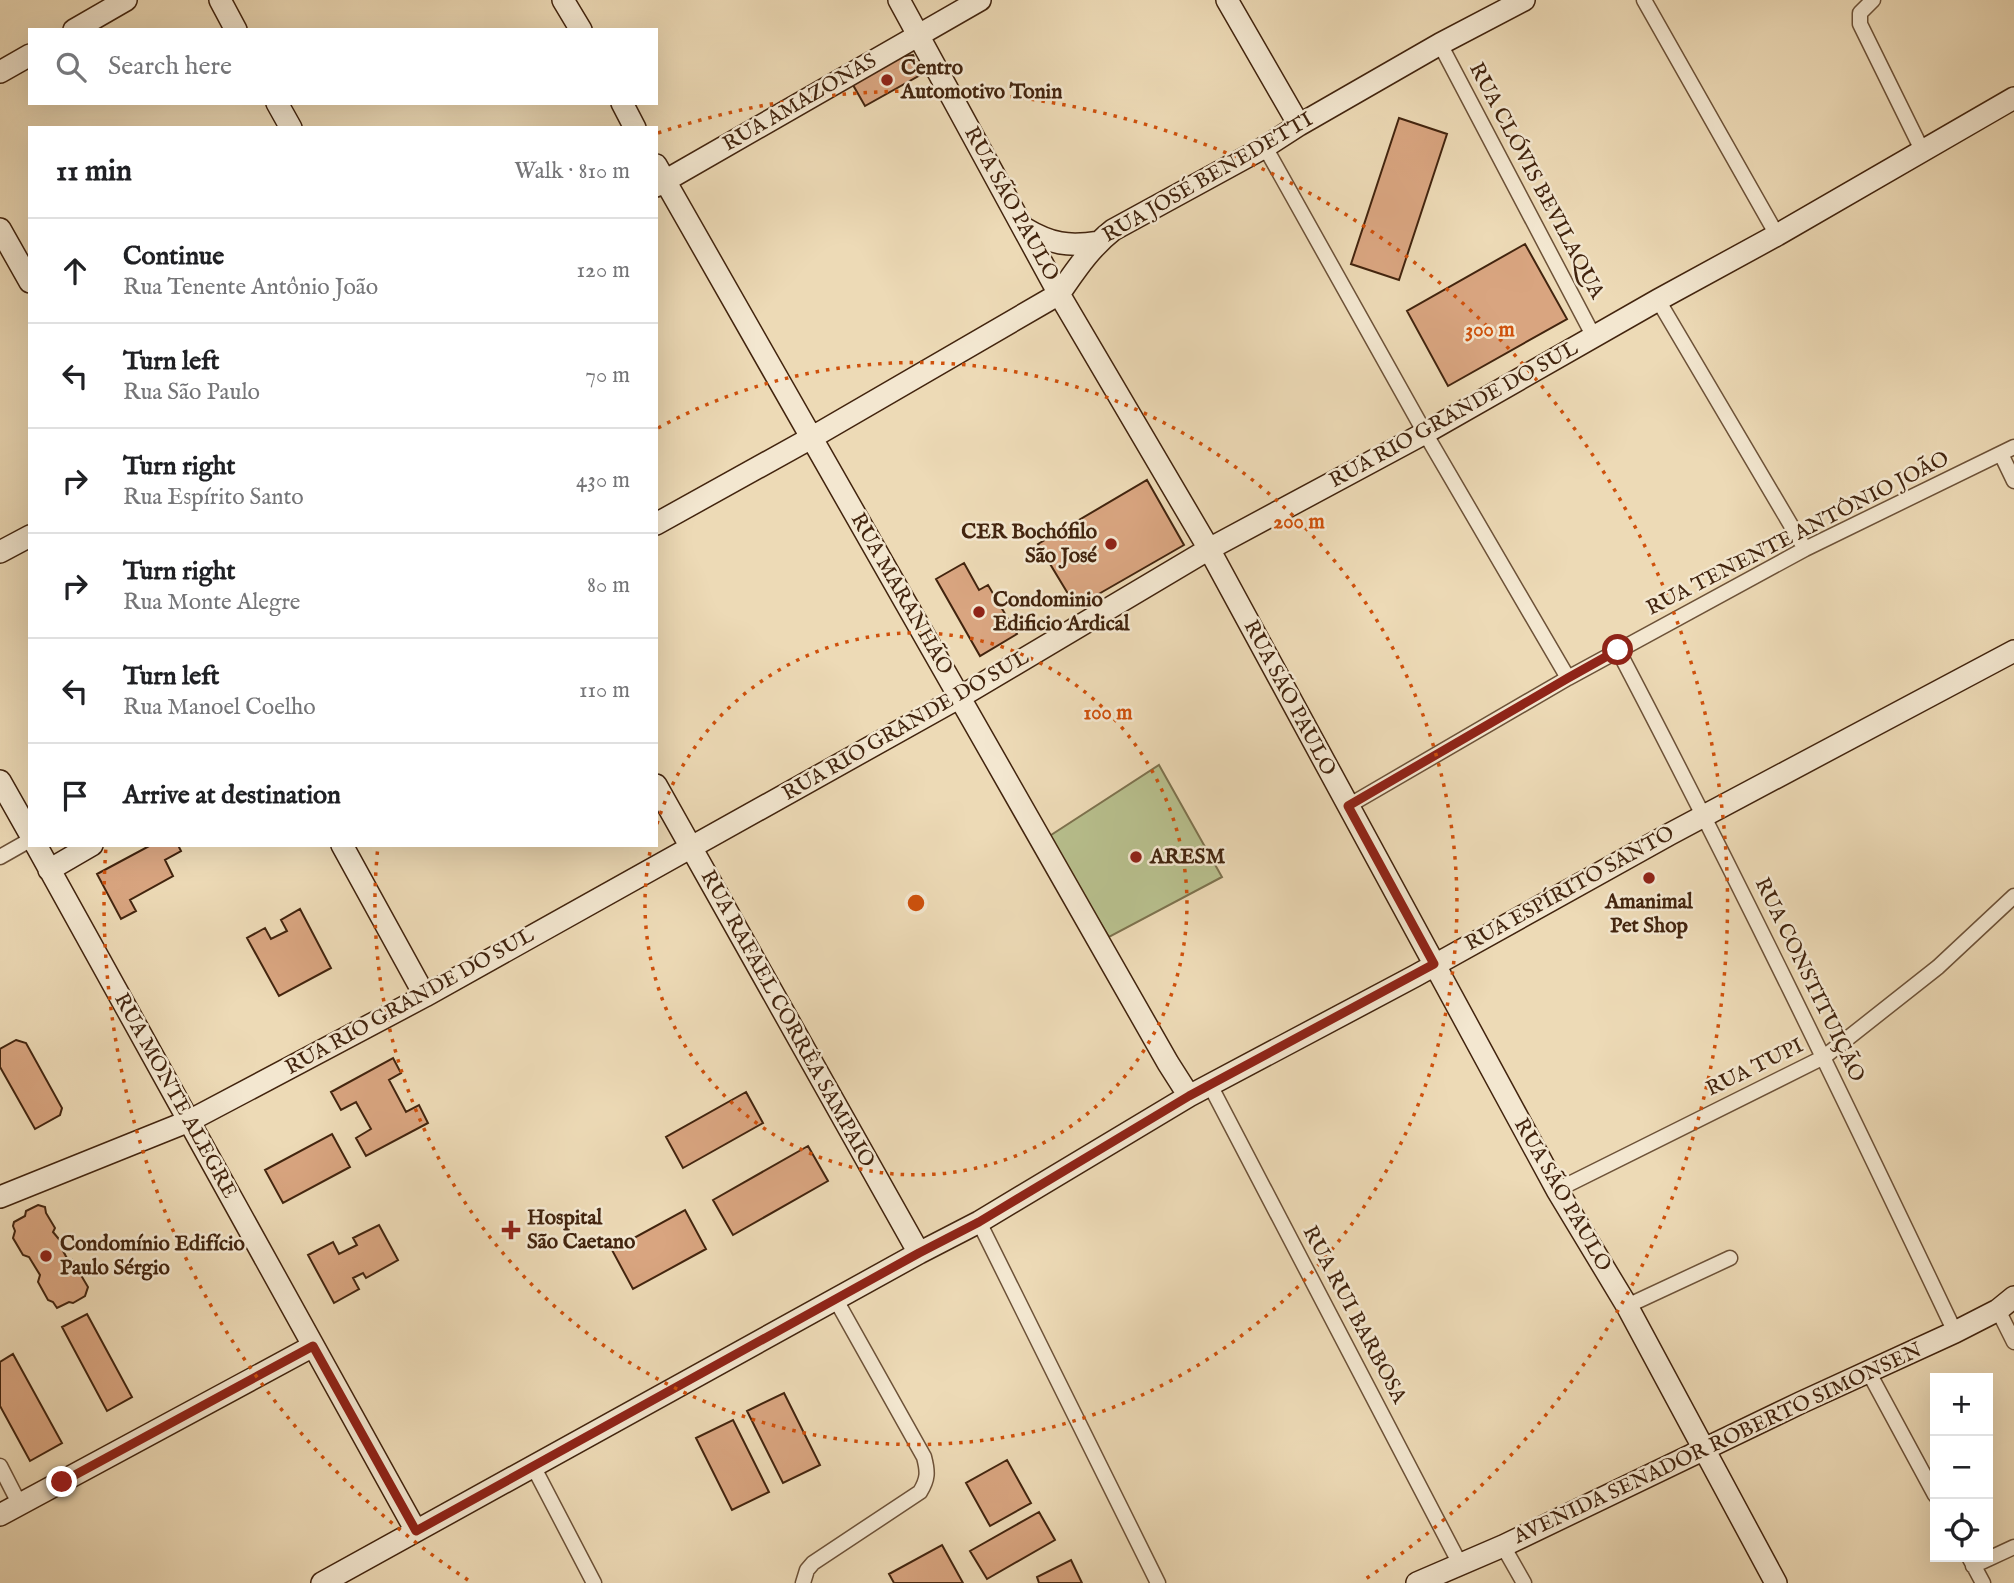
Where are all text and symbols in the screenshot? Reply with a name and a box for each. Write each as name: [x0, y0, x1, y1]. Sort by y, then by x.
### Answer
search box: [28, 28, 658, 105]
icon: search: [52, 48, 90, 86]
street label: RUA AMAZONAS: [718, 48, 882, 158]
text: Search here: [108, 50, 232, 83]
place label: Centro Automotivo Tonin: [900, 55, 1062, 106]
street label: RUA CLÓVIS BEVILAQUA: [1462, 58, 1611, 305]
marker: Centro Automotivo Tonin: [879, 72, 895, 88]
street label: RUA JOSÉ BENEDETTI: [1097, 106, 1318, 249]
street label: RUA SÃO PAULO: [957, 122, 1066, 286]
text: 11 min: [56, 153, 132, 191]
text: Walk · 810 m: [514, 157, 630, 186]
text: Continue: [123, 240, 224, 273]
icon: ahead: [56, 252, 94, 290]
text: 120 m: [577, 256, 630, 285]
text: Rua Tenente Antônio João: [123, 273, 378, 302]
text: 300 m: [1465, 317, 1515, 344]
street label: RUA RIO GRANDE DO SUL: [1325, 335, 1583, 495]
text: Turn left: [123, 345, 220, 378]
icon: left: [56, 357, 94, 395]
text: 70 m: [585, 361, 630, 390]
text: Rua São Paulo: [123, 378, 260, 407]
street label: RUA TENENTE ANTÔNIO JOÃO: [1642, 445, 1954, 622]
text: Turn right: [123, 450, 236, 483]
icon: right: [56, 462, 94, 500]
text: 430 m: [576, 466, 630, 495]
text: Rua Espírito Santo: [123, 483, 304, 512]
street label: RUA MARANHÃO: [844, 508, 959, 680]
text: 200 m: [1273, 509, 1325, 536]
place label: CER Bochófilo São José: [961, 519, 1098, 570]
marker: CER Bochófilo São José: [1103, 536, 1119, 552]
text: Turn right: [123, 555, 236, 588]
icon: right: [56, 567, 94, 605]
text: 80 m: [587, 571, 630, 600]
place label: Condominio Edificio Ardical: [993, 587, 1131, 638]
text: Rua Monte Alegre: [123, 588, 300, 617]
marker: Condominio Edificio Ardical: [971, 604, 987, 620]
street label: RUA SÃO PAULO: [1237, 615, 1342, 781]
route start: [1602, 634, 1633, 665]
street label: RUA RIO GRANDE DO SUL: [778, 644, 1034, 808]
text: Turn left: [123, 660, 220, 693]
icon: left: [56, 672, 94, 710]
text: 110 m: [579, 676, 630, 705]
text: Rua Manoel Coelho: [123, 693, 316, 722]
text: 100 m: [1083, 700, 1133, 727]
icon: arrive: [56, 777, 94, 815]
text: Arrive at destination: [123, 779, 341, 812]
street label: RUA ESPÍRITO SANTO: [1460, 819, 1679, 958]
place label: ARESM: [1149, 844, 1225, 871]
marker: ARESM: [1128, 849, 1144, 865]
street label: RUA RAFAEL CORRÊA SAMPAIO: [694, 865, 881, 1172]
marker: Amanimal Pet Shop: [1641, 870, 1657, 886]
street label: RUA CONSTITUIÇÃO: [1748, 873, 1871, 1087]
place label: Amanimal Pet Shop: [1604, 889, 1694, 940]
centre of rings: [904, 891, 928, 915]
street label: RUA RIO GRANDE DO SUL: [281, 922, 539, 1082]
street label: RUA MONTE ALEGRE: [107, 989, 243, 1203]
street label: RUA TUPI: [1702, 1033, 1808, 1103]
street label: RUA SÃO PAULO: [1507, 1113, 1618, 1276]
place label: Hospital São Caetano: [527, 1205, 636, 1256]
marker: Hospital São Caetano: [501, 1220, 521, 1240]
street label: RUA RUI BARBOSA: [1296, 1221, 1413, 1409]
place label: Condomínio Edifício Paulo Sérgio: [60, 1231, 245, 1282]
marker: Condomínio Edifício Paulo Sérgio: [38, 1248, 54, 1264]
street label: AVENIDA SENADOR ROBERTO SIMONSEN: [1509, 1337, 1927, 1551]
map controls: [1930, 1373, 1993, 1562]
button: +: [1930, 1373, 1993, 1436]
button: −: [1930, 1436, 1993, 1499]
route end: [46, 1466, 77, 1497]
button: locate: [1930, 1499, 1993, 1562]

